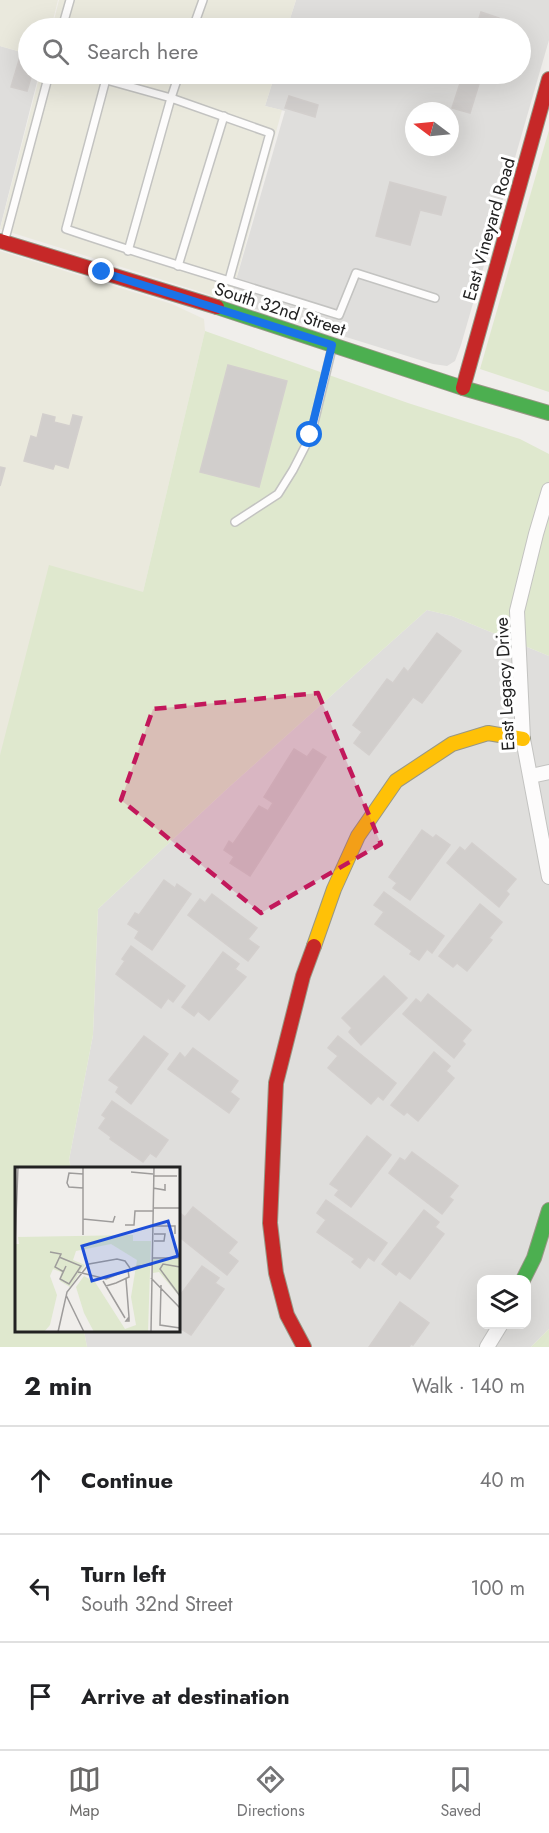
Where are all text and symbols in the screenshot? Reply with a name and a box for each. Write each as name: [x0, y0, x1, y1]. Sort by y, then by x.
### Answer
search box: [18, 18, 531, 84]
icon: search: [39, 35, 72, 68]
text: Search here: [87, 35, 198, 67]
north arrow: [405, 102, 459, 156]
street label: East Vineyard Road: [456, 154, 522, 304]
route end: [88, 258, 114, 284]
street label: South 32nd Street: [211, 276, 350, 343]
route start: [296, 421, 322, 447]
street label: East Legacy Drive: [489, 617, 521, 751]
inset map: [15, 1167, 180, 1332]
map controls: [477, 1275, 531, 1329]
button: layers: [477, 1275, 531, 1329]
text: 2 min: [24, 1367, 92, 1405]
text: Walk · 140 m: [412, 1372, 525, 1401]
icon: ahead: [24, 1464, 57, 1497]
text: Continue: [81, 1464, 173, 1496]
text: 40 m: [480, 1466, 525, 1495]
text: Turn left: [81, 1558, 166, 1590]
icon: left: [24, 1572, 57, 1605]
text: 100 m: [470, 1574, 525, 1603]
text: South 32nd Street: [81, 1590, 233, 1619]
icon: arrive: [24, 1680, 57, 1713]
text: Arrive at destination: [81, 1680, 290, 1712]
tab: Map: [68, 1763, 101, 1822]
tab: Directions: [237, 1763, 305, 1822]
tab: Saved: [440, 1763, 481, 1822]

